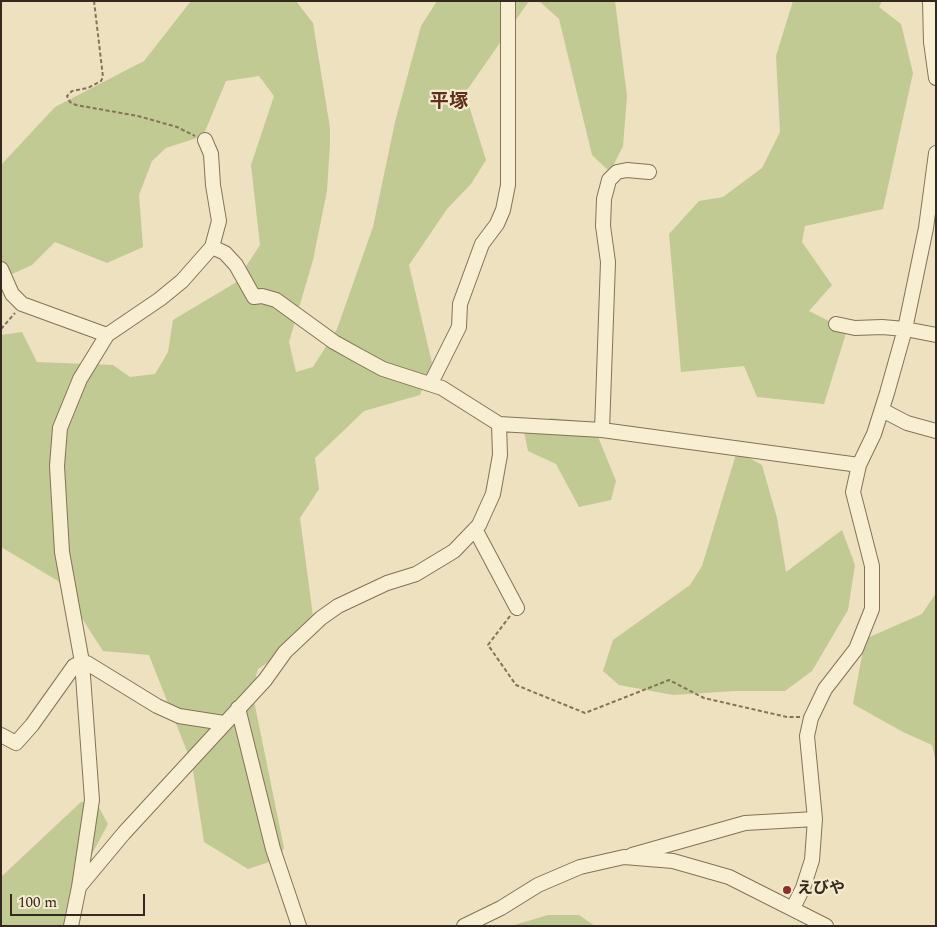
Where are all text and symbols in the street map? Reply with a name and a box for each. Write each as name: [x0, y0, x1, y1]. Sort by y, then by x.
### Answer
district label: 平塚: [430, 92, 468, 114]
place label: えびや: [797, 880, 845, 900]
scale bar: [12, 884, 148, 916]
marker: えびや: [781, 884, 793, 896]
text: 100 m: [18, 891, 57, 914]

